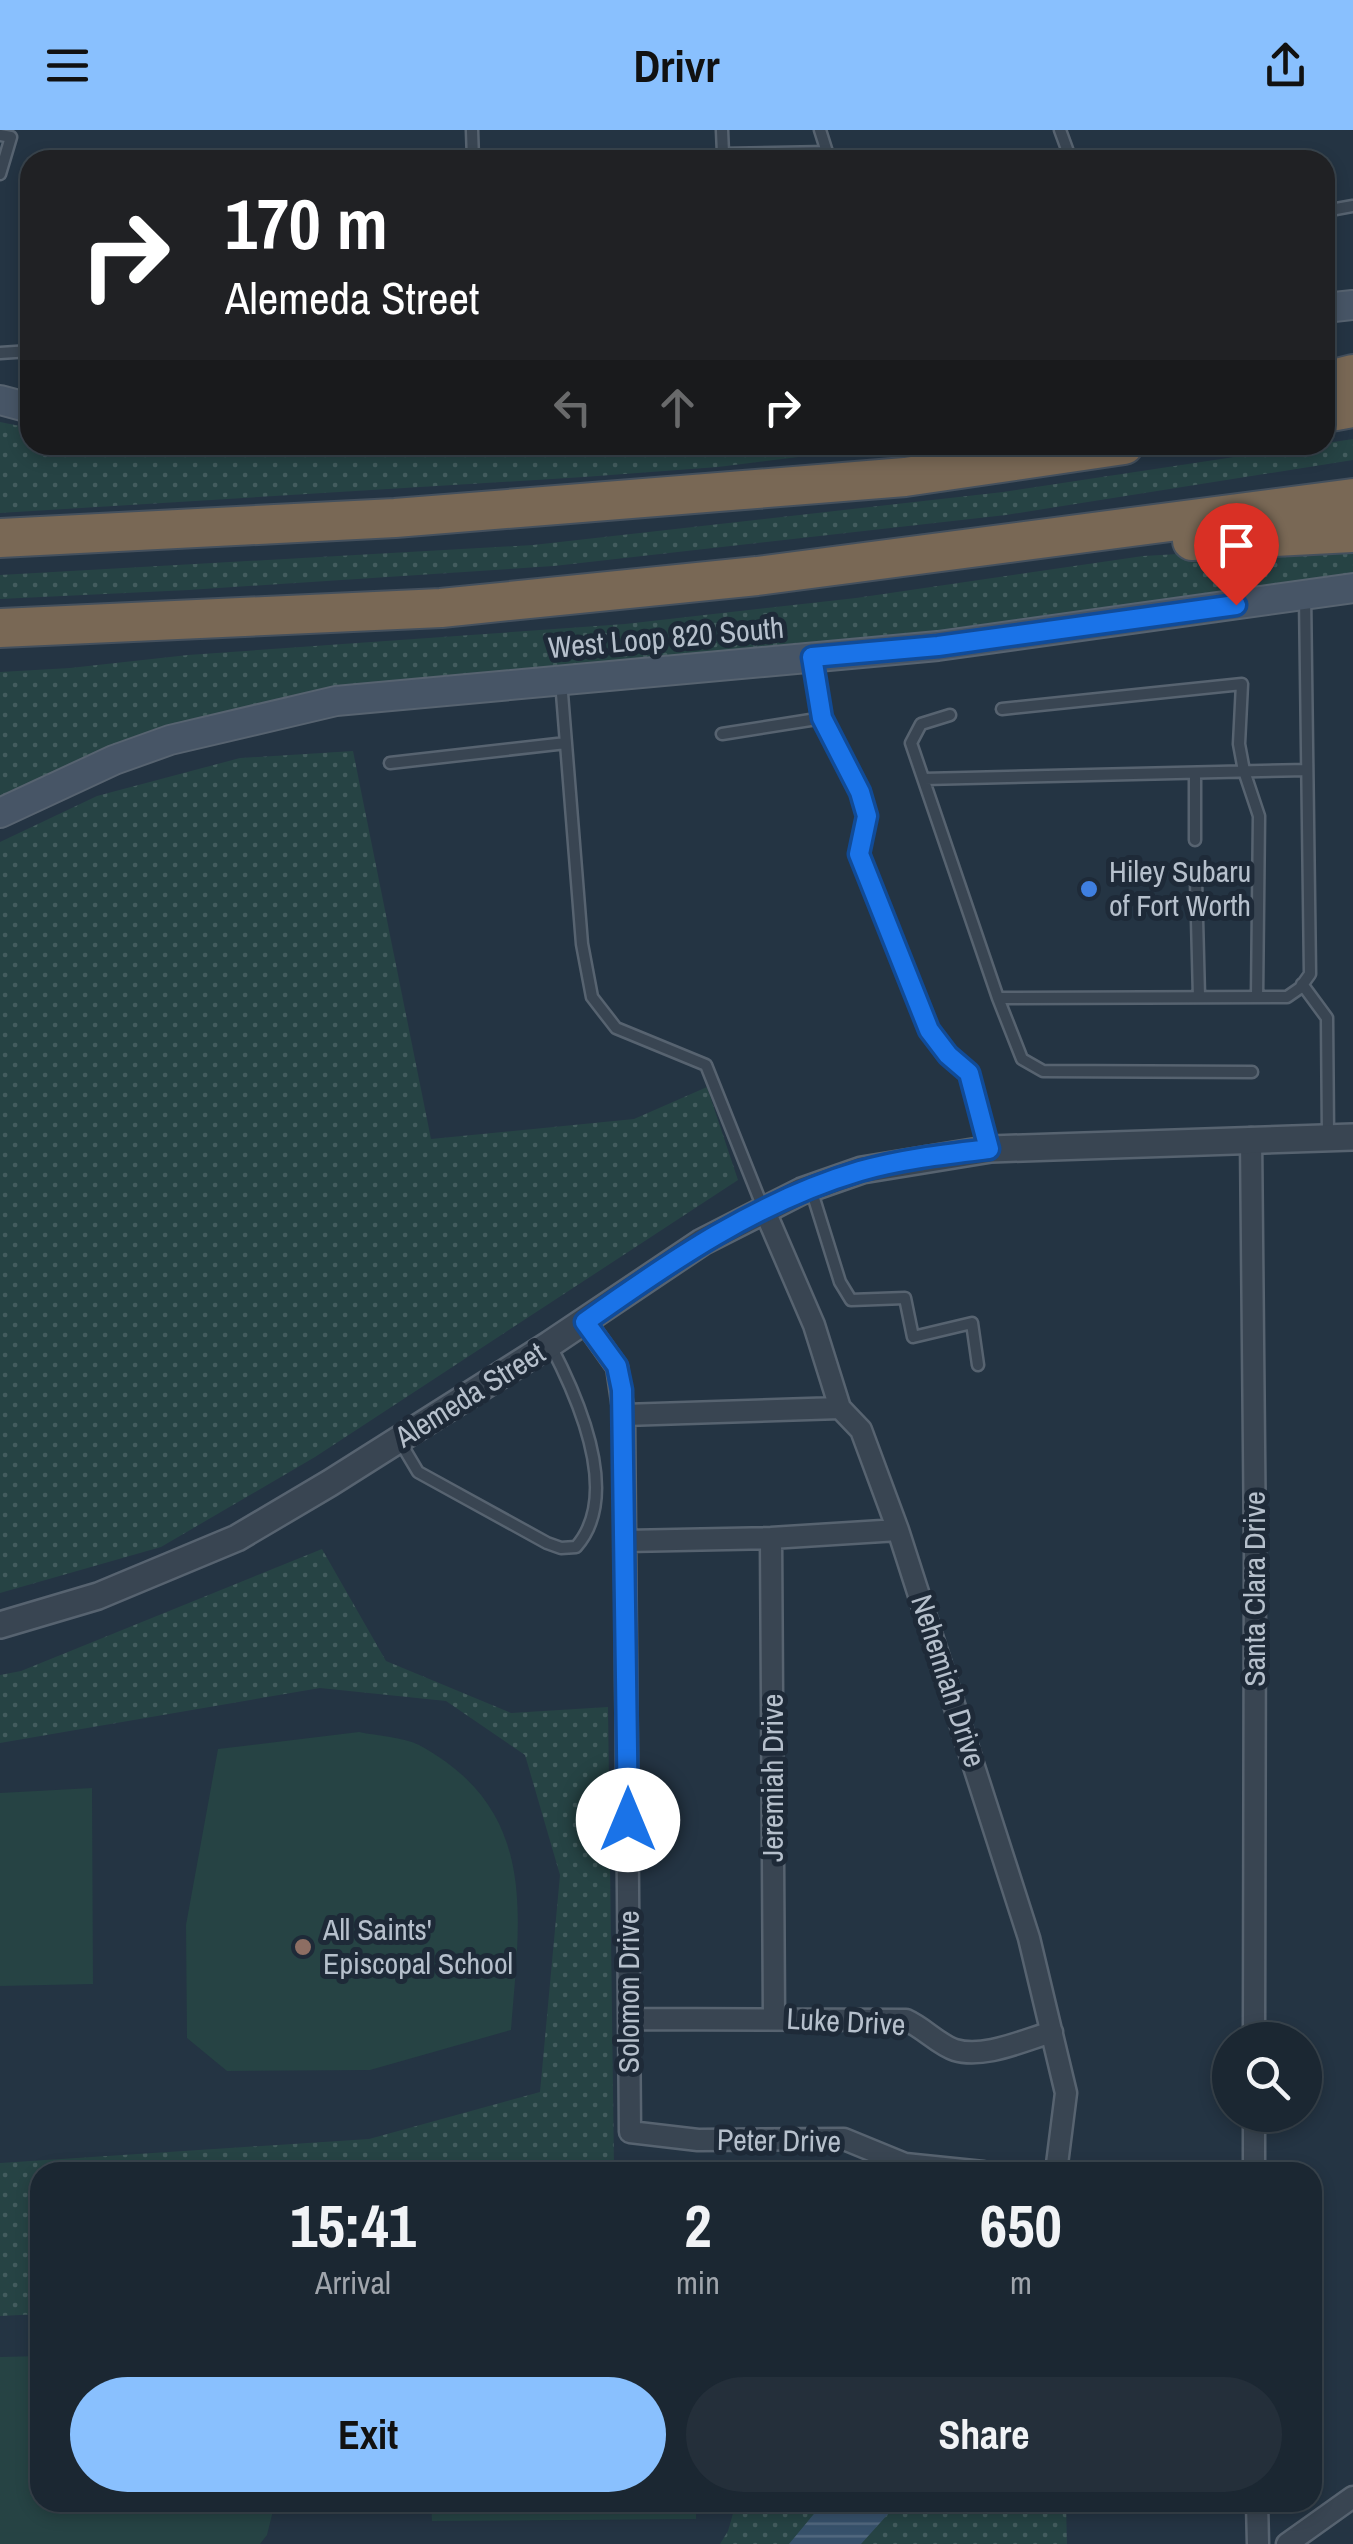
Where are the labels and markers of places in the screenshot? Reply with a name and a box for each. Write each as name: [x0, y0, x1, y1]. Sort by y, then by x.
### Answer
pin: [1194, 503, 1279, 606]
place label: Hiley Subaru of Fort Worth: [1109, 851, 1251, 925]
marker: Hiley Subaru of Fort Worth: [1078, 878, 1100, 900]
place label: All Saints' Episcopal School: [322, 1909, 513, 1983]
marker: All Saints' Episcopal School: [292, 1936, 314, 1958]

